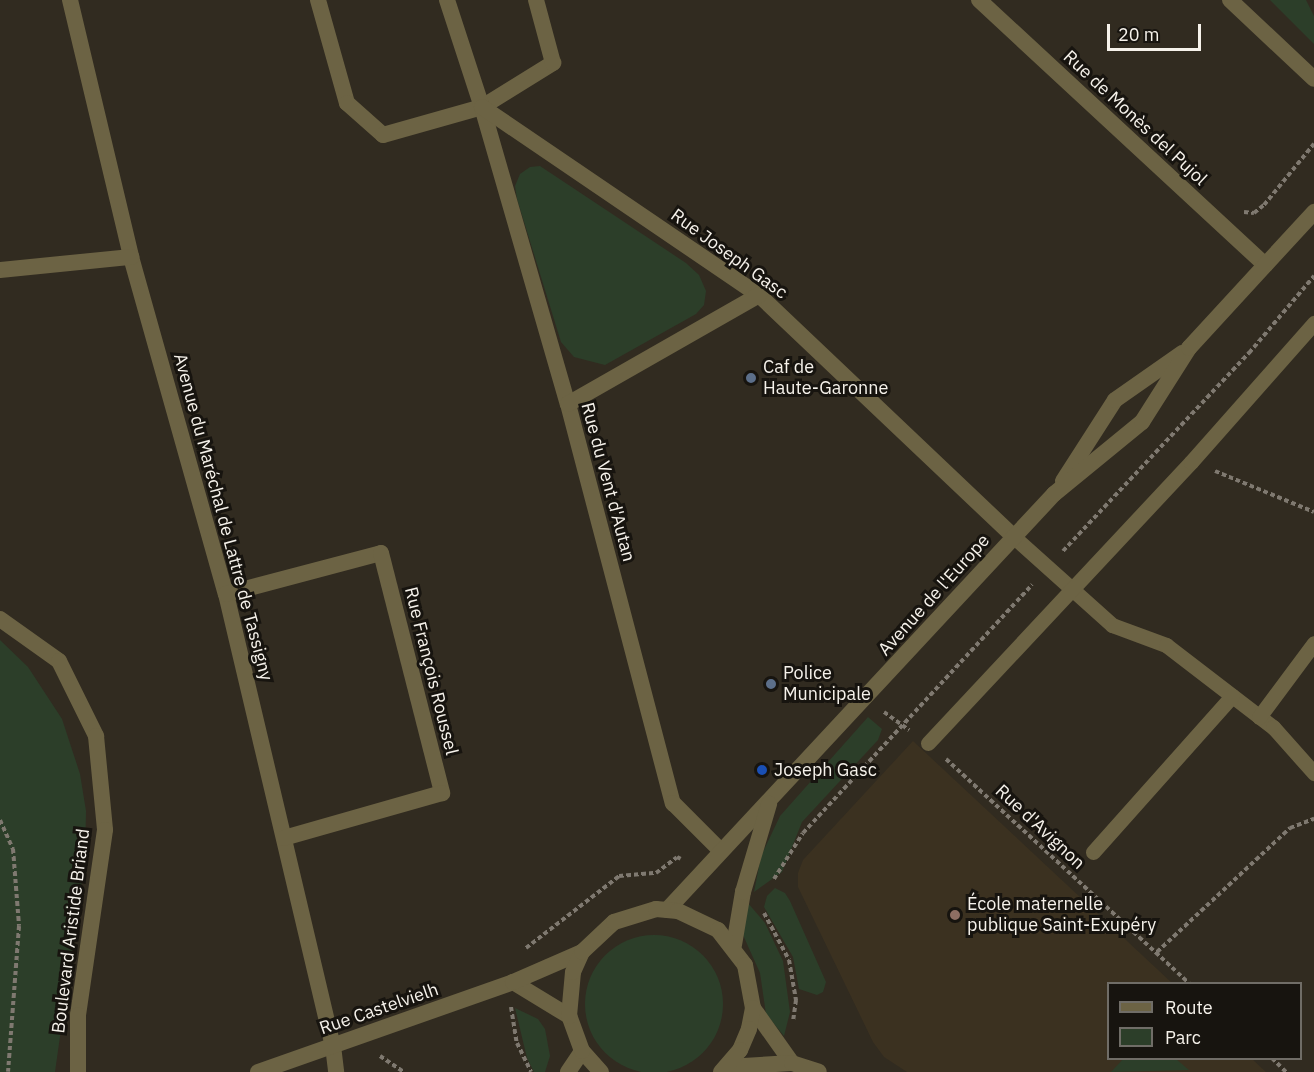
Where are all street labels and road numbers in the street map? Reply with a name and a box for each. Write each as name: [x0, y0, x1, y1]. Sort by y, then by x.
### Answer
street label: Rue de Monès del Pujol: [1059, 46, 1211, 190]
street label: Rue Joseph Gasc: [667, 205, 791, 303]
street label: Avenue du Maréchal de Lattre de Tassigny: [169, 351, 277, 683]
street label: Rue du Vent d'Autan: [576, 400, 640, 564]
street label: Avenue de l'Europe: [874, 530, 994, 660]
street label: Rue François Roussel: [400, 585, 462, 757]
street label: Rue d'Avignon: [991, 780, 1089, 874]
street label: Boulevard Aristide Briand: [48, 827, 94, 1035]
street label: Rue Castelvielh: [317, 979, 441, 1039]

